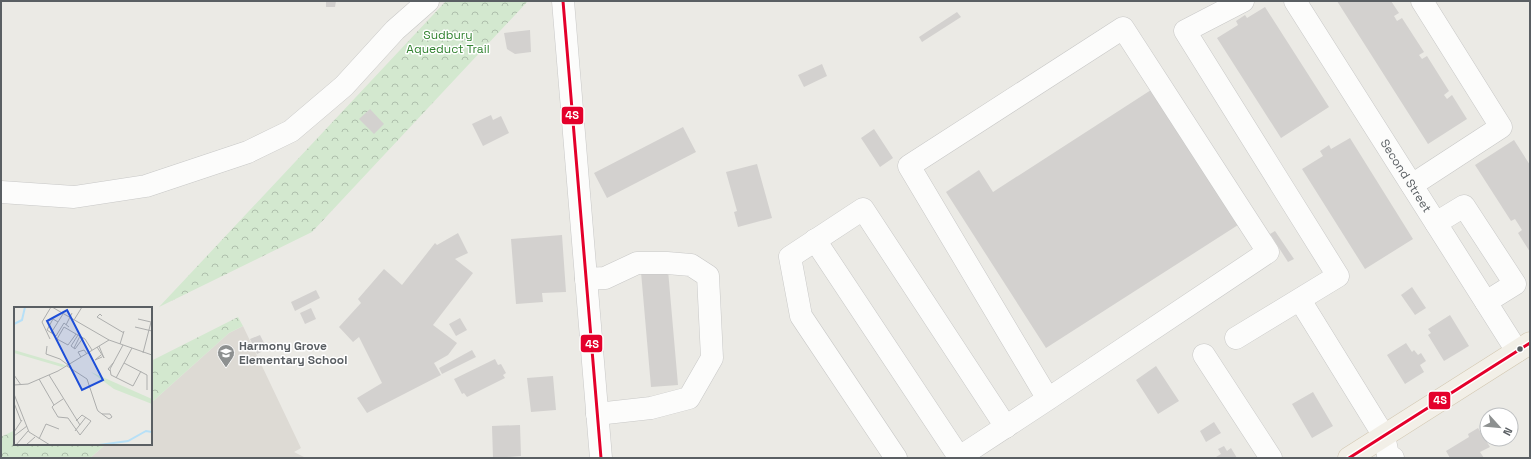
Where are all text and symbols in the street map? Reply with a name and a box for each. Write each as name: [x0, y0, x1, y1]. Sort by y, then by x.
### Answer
park label: Sudbury Aqueduct Trail: [406, 27, 490, 57]
line badge: 4S: [561, 106, 584, 125]
text: 4S: [565, 108, 579, 122]
street label: Second Street: [1377, 136, 1435, 216]
inset map: [14, 307, 152, 445]
line badge: 4S: [580, 334, 603, 353]
text: 4S: [585, 337, 599, 351]
place label: Harmony Grove Elementary School: [239, 338, 347, 368]
school or university icon: Harmony Grove Elementary School: [216, 343, 236, 368]
unlabelled marker: [1515, 344, 1525, 354]
line badge: 4S: [1428, 391, 1451, 410]
text: 4S: [1433, 393, 1447, 407]
north arrow: [1479, 407, 1519, 447]
text: N: [1500, 425, 1516, 438]

